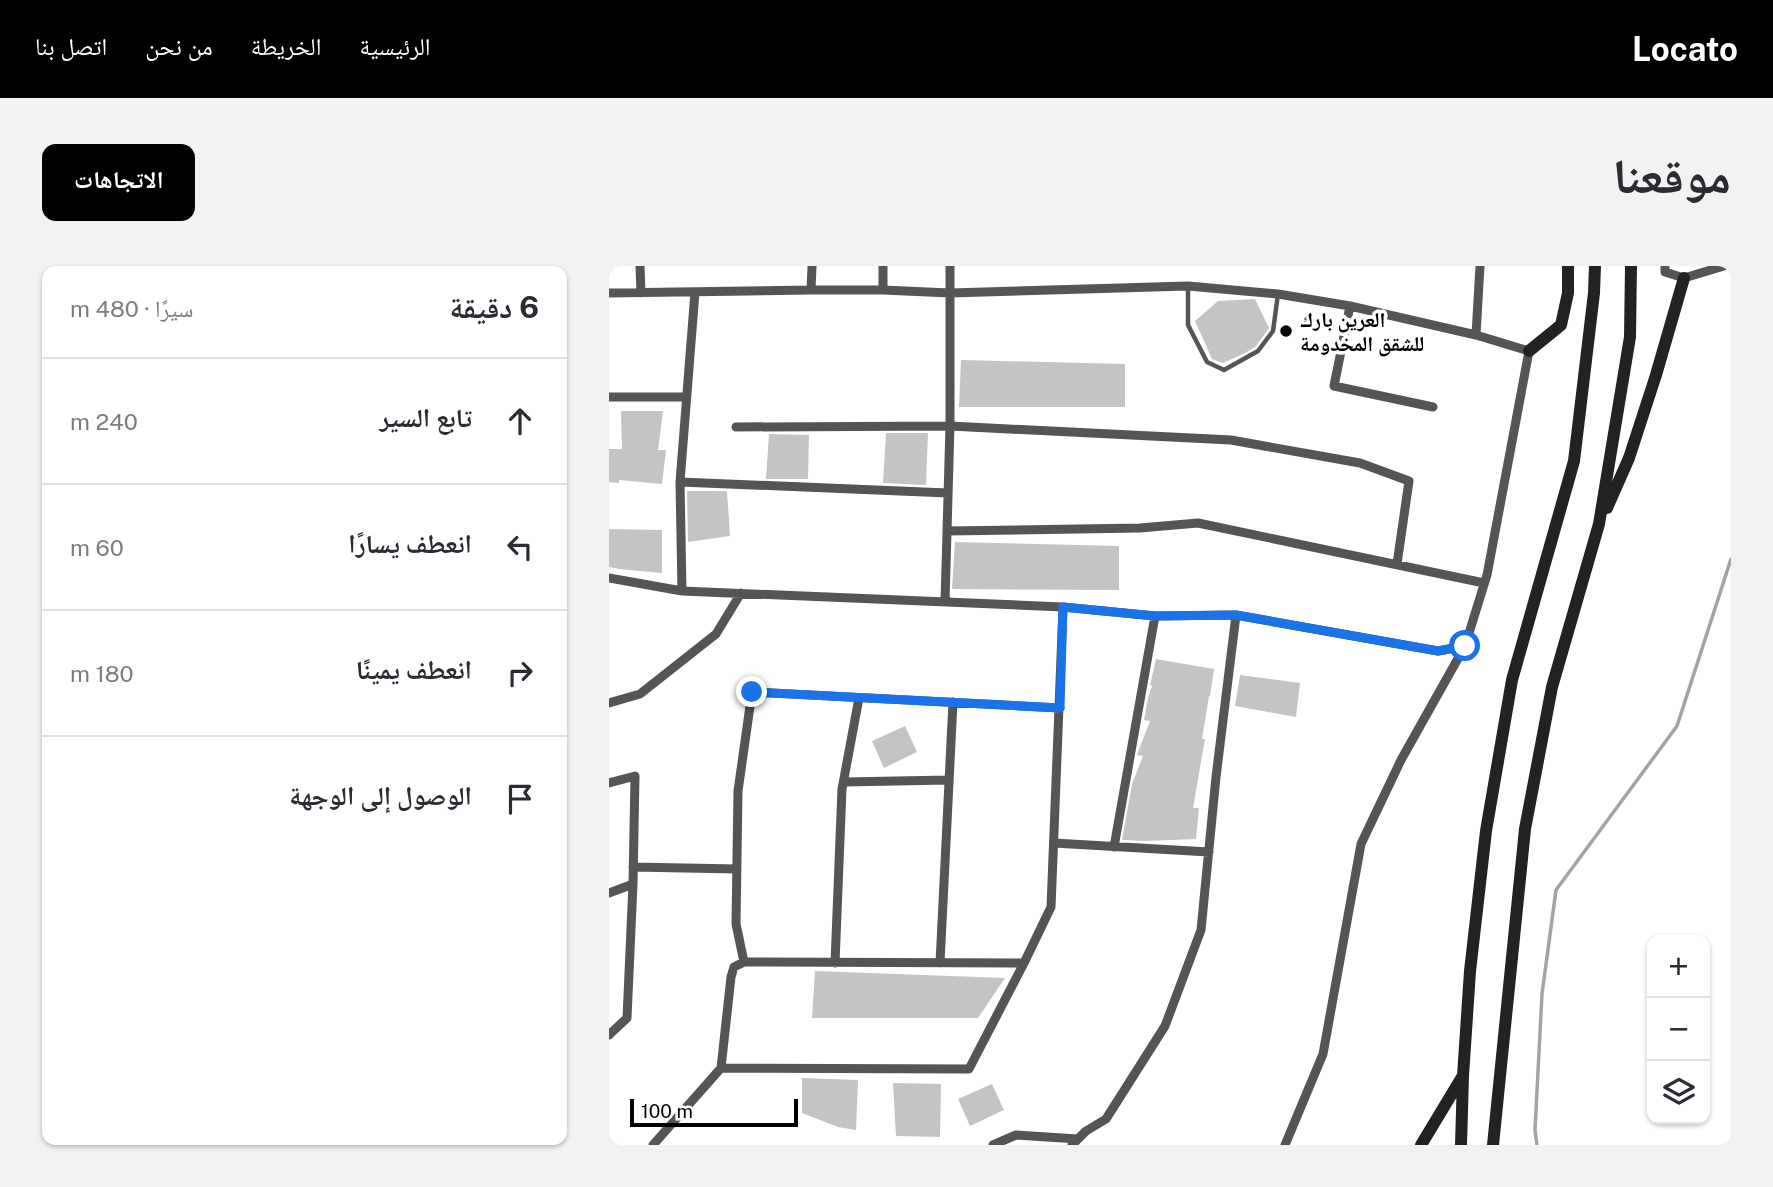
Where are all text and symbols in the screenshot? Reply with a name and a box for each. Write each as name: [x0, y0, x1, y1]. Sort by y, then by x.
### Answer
text: Locato: [1632, 30, 1738, 68]
text: اتصل بنا: [35, 32, 107, 60]
text: من نحن: [145, 32, 213, 60]
text: الخريطة: [251, 32, 321, 60]
text: الرئيسية: [359, 32, 431, 60]
button: الاتجاهات: [42, 144, 195, 221]
text: موقعنا: [1613, 146, 1731, 204]
text: 6 دقيقة: [449, 289, 539, 325]
text: سيرًا · 480 m: [70, 295, 193, 322]
place label: العرين بارك للشقق المخدومة: [1300, 307, 1424, 357]
marker: العرين بارك للشقق المخدومة: [1278, 323, 1294, 339]
text: تابع السير: [379, 402, 472, 433]
icon: ahead: [501, 402, 539, 440]
text: 240 m: [70, 408, 138, 435]
text: انعطف يسارًا: [348, 528, 472, 559]
icon: left: [501, 528, 539, 566]
text: 60 m: [70, 534, 124, 561]
route start: [1449, 630, 1480, 661]
text: انعطف يمينًا: [356, 654, 472, 685]
icon: right: [501, 654, 539, 692]
text: 180 m: [70, 660, 134, 687]
route end: [736, 676, 767, 707]
text: الوصول إلى الوجهة: [289, 780, 472, 811]
icon: arrive: [501, 780, 539, 818]
map controls: [1647, 935, 1710, 1124]
button: +: [1647, 935, 1710, 998]
button: −: [1647, 998, 1710, 1061]
button: layers: [1647, 1061, 1710, 1124]
scale bar: [630, 1096, 798, 1128]
text: 100 m: [641, 1100, 693, 1122]

